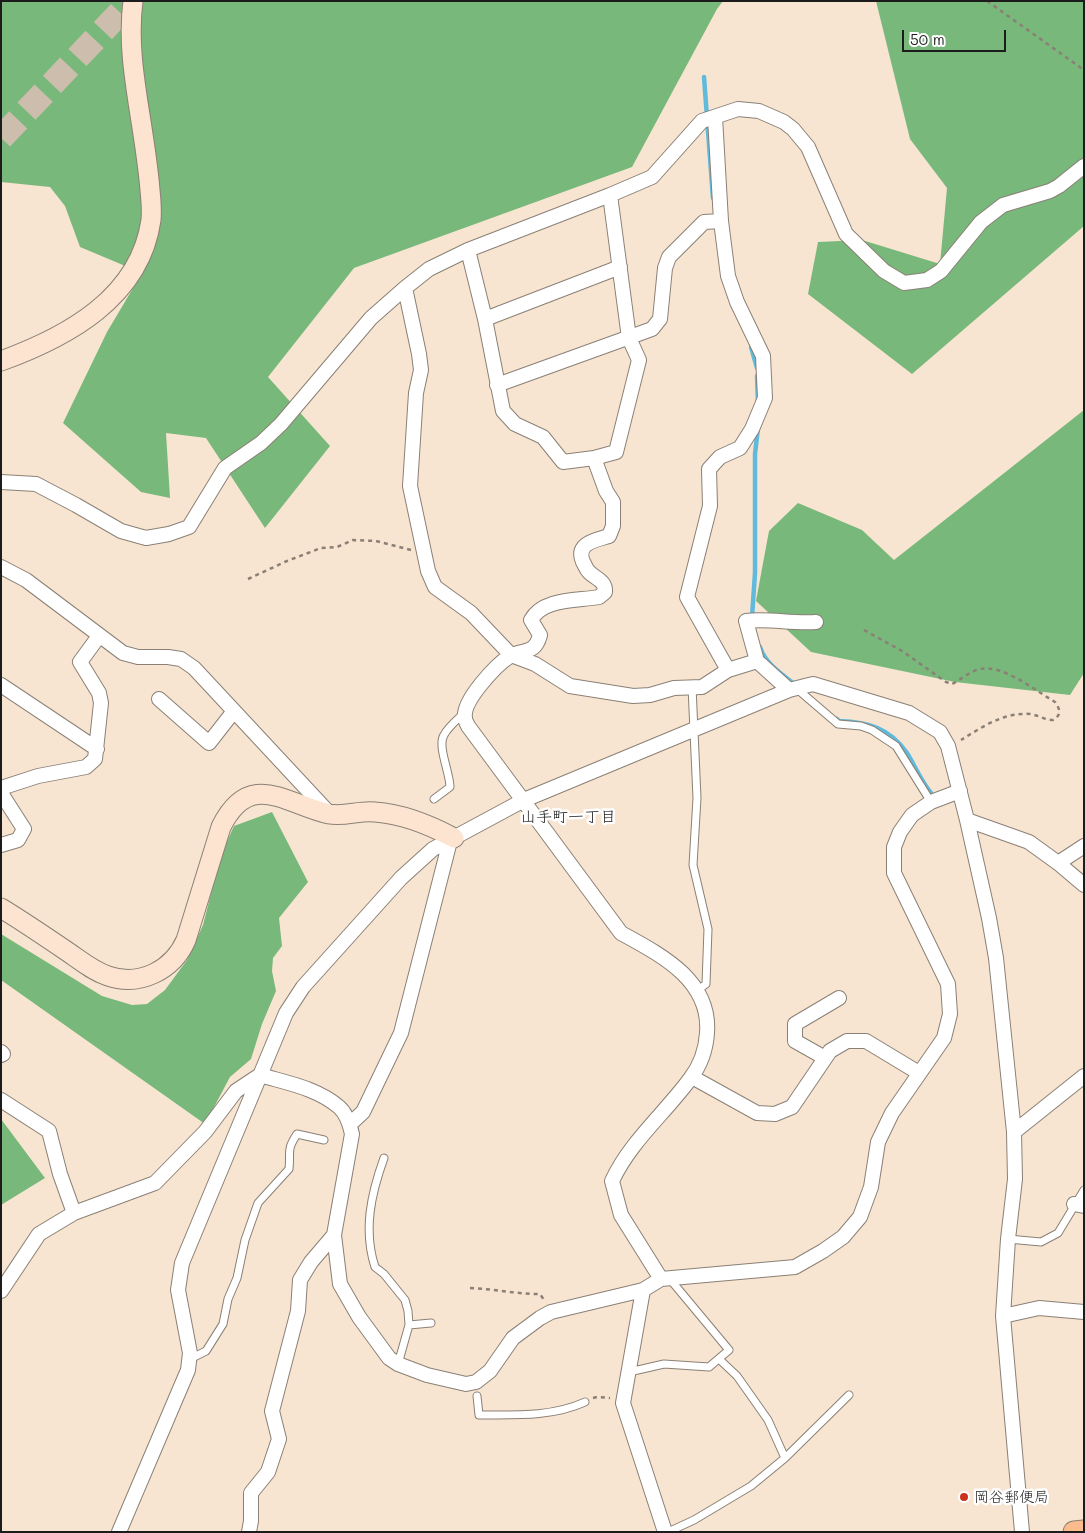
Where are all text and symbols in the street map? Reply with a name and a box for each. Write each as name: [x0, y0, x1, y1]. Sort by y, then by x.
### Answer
scale bar: [905, 20, 1009, 52]
text: 50 m: [910, 29, 945, 49]
district label: 山手町一丁目: [520, 807, 616, 827]
place label: 岡谷郵便局: [974, 1488, 1049, 1506]
marker: 岡谷郵便局: [958, 1491, 970, 1503]

